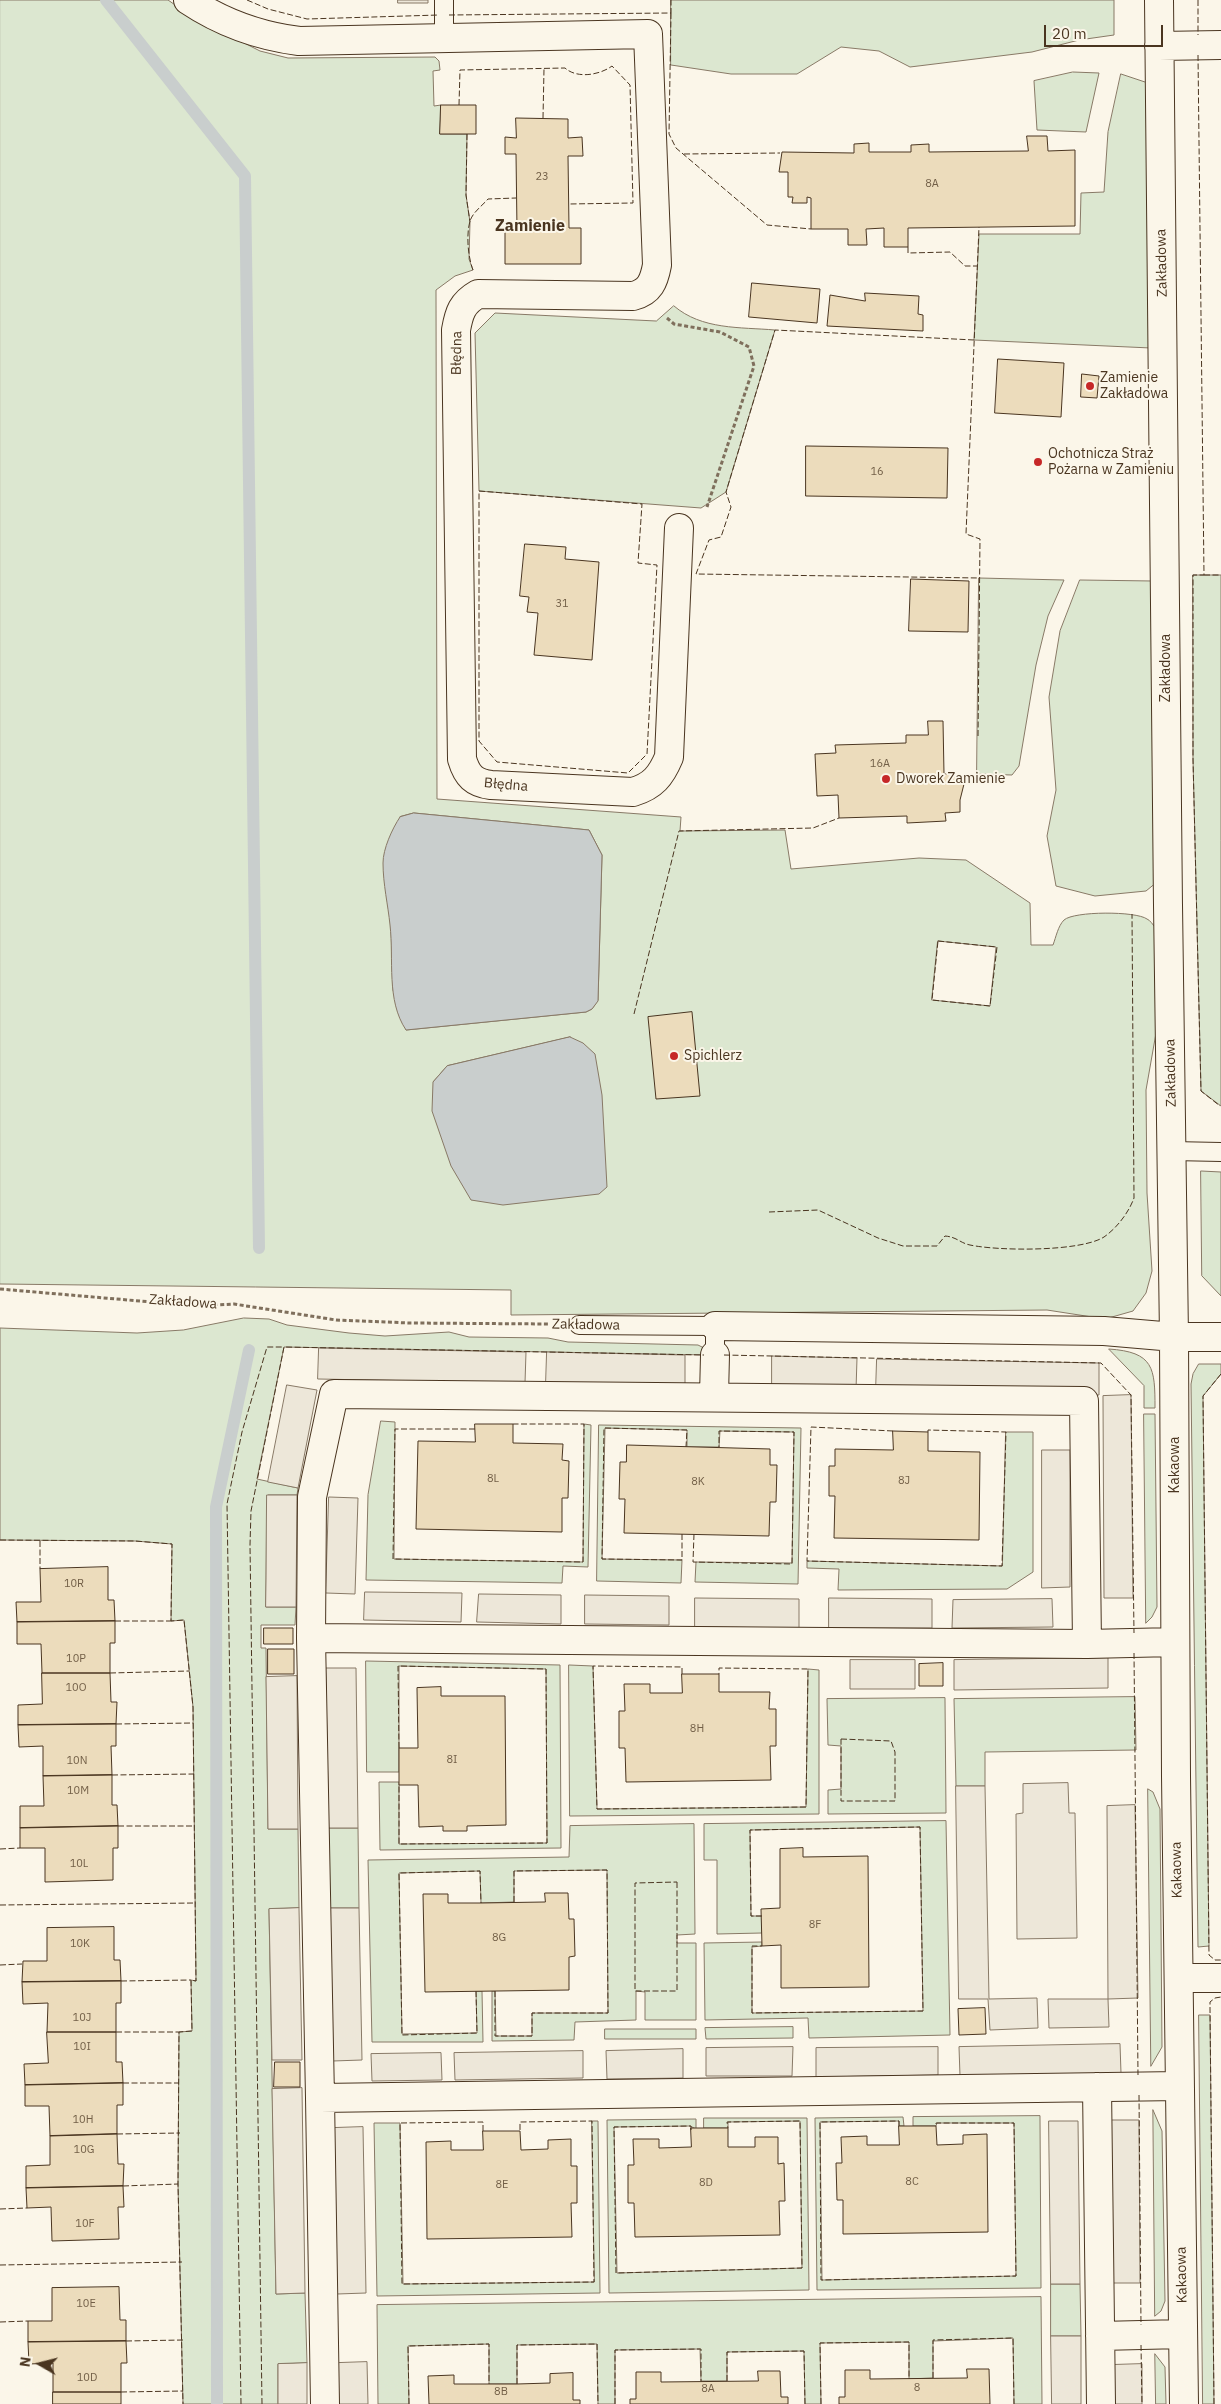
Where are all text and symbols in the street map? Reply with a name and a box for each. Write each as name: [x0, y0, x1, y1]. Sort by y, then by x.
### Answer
scale bar: [1046, 15, 1165, 47]
text: 20 m: [1052, 24, 1087, 43]
house number: 23: [535, 170, 549, 184]
house number: 8A: [925, 177, 939, 191]
district label: Zamienie: [495, 216, 565, 236]
street label: Zakładowa: [1153, 229, 1171, 297]
street label: Błędna: [448, 331, 466, 375]
place label: Zamienie Zakładowa: [1100, 370, 1168, 402]
marker: Zamienie Zakładowa: [1084, 380, 1096, 392]
place label: Ochotnicza Straż Pożarna w Zamieniu: [1048, 446, 1174, 478]
marker: Ochotnicza Straż Pożarna w Zamieniu: [1032, 456, 1044, 468]
house number: 16: [870, 465, 884, 479]
house number: 31: [555, 597, 569, 611]
street label: Zakładowa: [1158, 634, 1174, 702]
house number: 16A: [870, 757, 890, 771]
place label: Dworek Zamienie: [896, 771, 1005, 787]
marker: Dworek Zamienie: [880, 773, 892, 785]
street label: Błędna: [483, 775, 529, 795]
street label: Zakładowa: [1162, 1039, 1180, 1107]
place label: Spichlerz: [684, 1048, 742, 1064]
marker: Spichlerz: [668, 1050, 680, 1062]
street label: Zakładowa: [148, 1291, 218, 1313]
street label: Zakładowa: [552, 1316, 620, 1334]
street label: Kakaowa: [1167, 1437, 1183, 1493]
house number: 8L: [487, 1472, 499, 1486]
house number: 8J: [898, 1474, 910, 1488]
house number: 8K: [691, 1475, 705, 1489]
house number: 10R: [64, 1577, 84, 1591]
house number: 10P: [66, 1652, 86, 1666]
house number: 10O: [66, 1681, 86, 1695]
house number: 8H: [690, 1722, 704, 1736]
house number: 8I: [447, 1753, 457, 1767]
house number: 10N: [67, 1754, 87, 1768]
house number: 10M: [67, 1784, 89, 1798]
street label: Kakaowa: [1168, 1841, 1186, 1899]
house number: 10L: [70, 1857, 88, 1871]
house number: 8F: [809, 1918, 821, 1932]
house number: 8G: [492, 1931, 506, 1945]
house number: 10K: [70, 1937, 90, 1951]
house number: 10J: [73, 2011, 91, 2025]
house number: 10I: [73, 2040, 91, 2054]
house number: 10H: [73, 2113, 93, 2127]
house number: 10G: [74, 2143, 94, 2157]
house number: 8C: [905, 2175, 919, 2189]
house number: 8D: [699, 2176, 713, 2190]
house number: 8E: [495, 2178, 509, 2192]
house number: 10F: [75, 2217, 95, 2231]
street label: Kakaowa: [1173, 2246, 1191, 2304]
house number: 10E: [76, 2297, 96, 2311]
north arrow: [15, 2339, 65, 2389]
text: N: [16, 2356, 35, 2368]
house number: 10D: [77, 2371, 97, 2385]
house number: 8: [914, 2381, 920, 2395]
house number: 8A: [701, 2382, 715, 2396]
house number: 8B: [494, 2385, 508, 2399]

